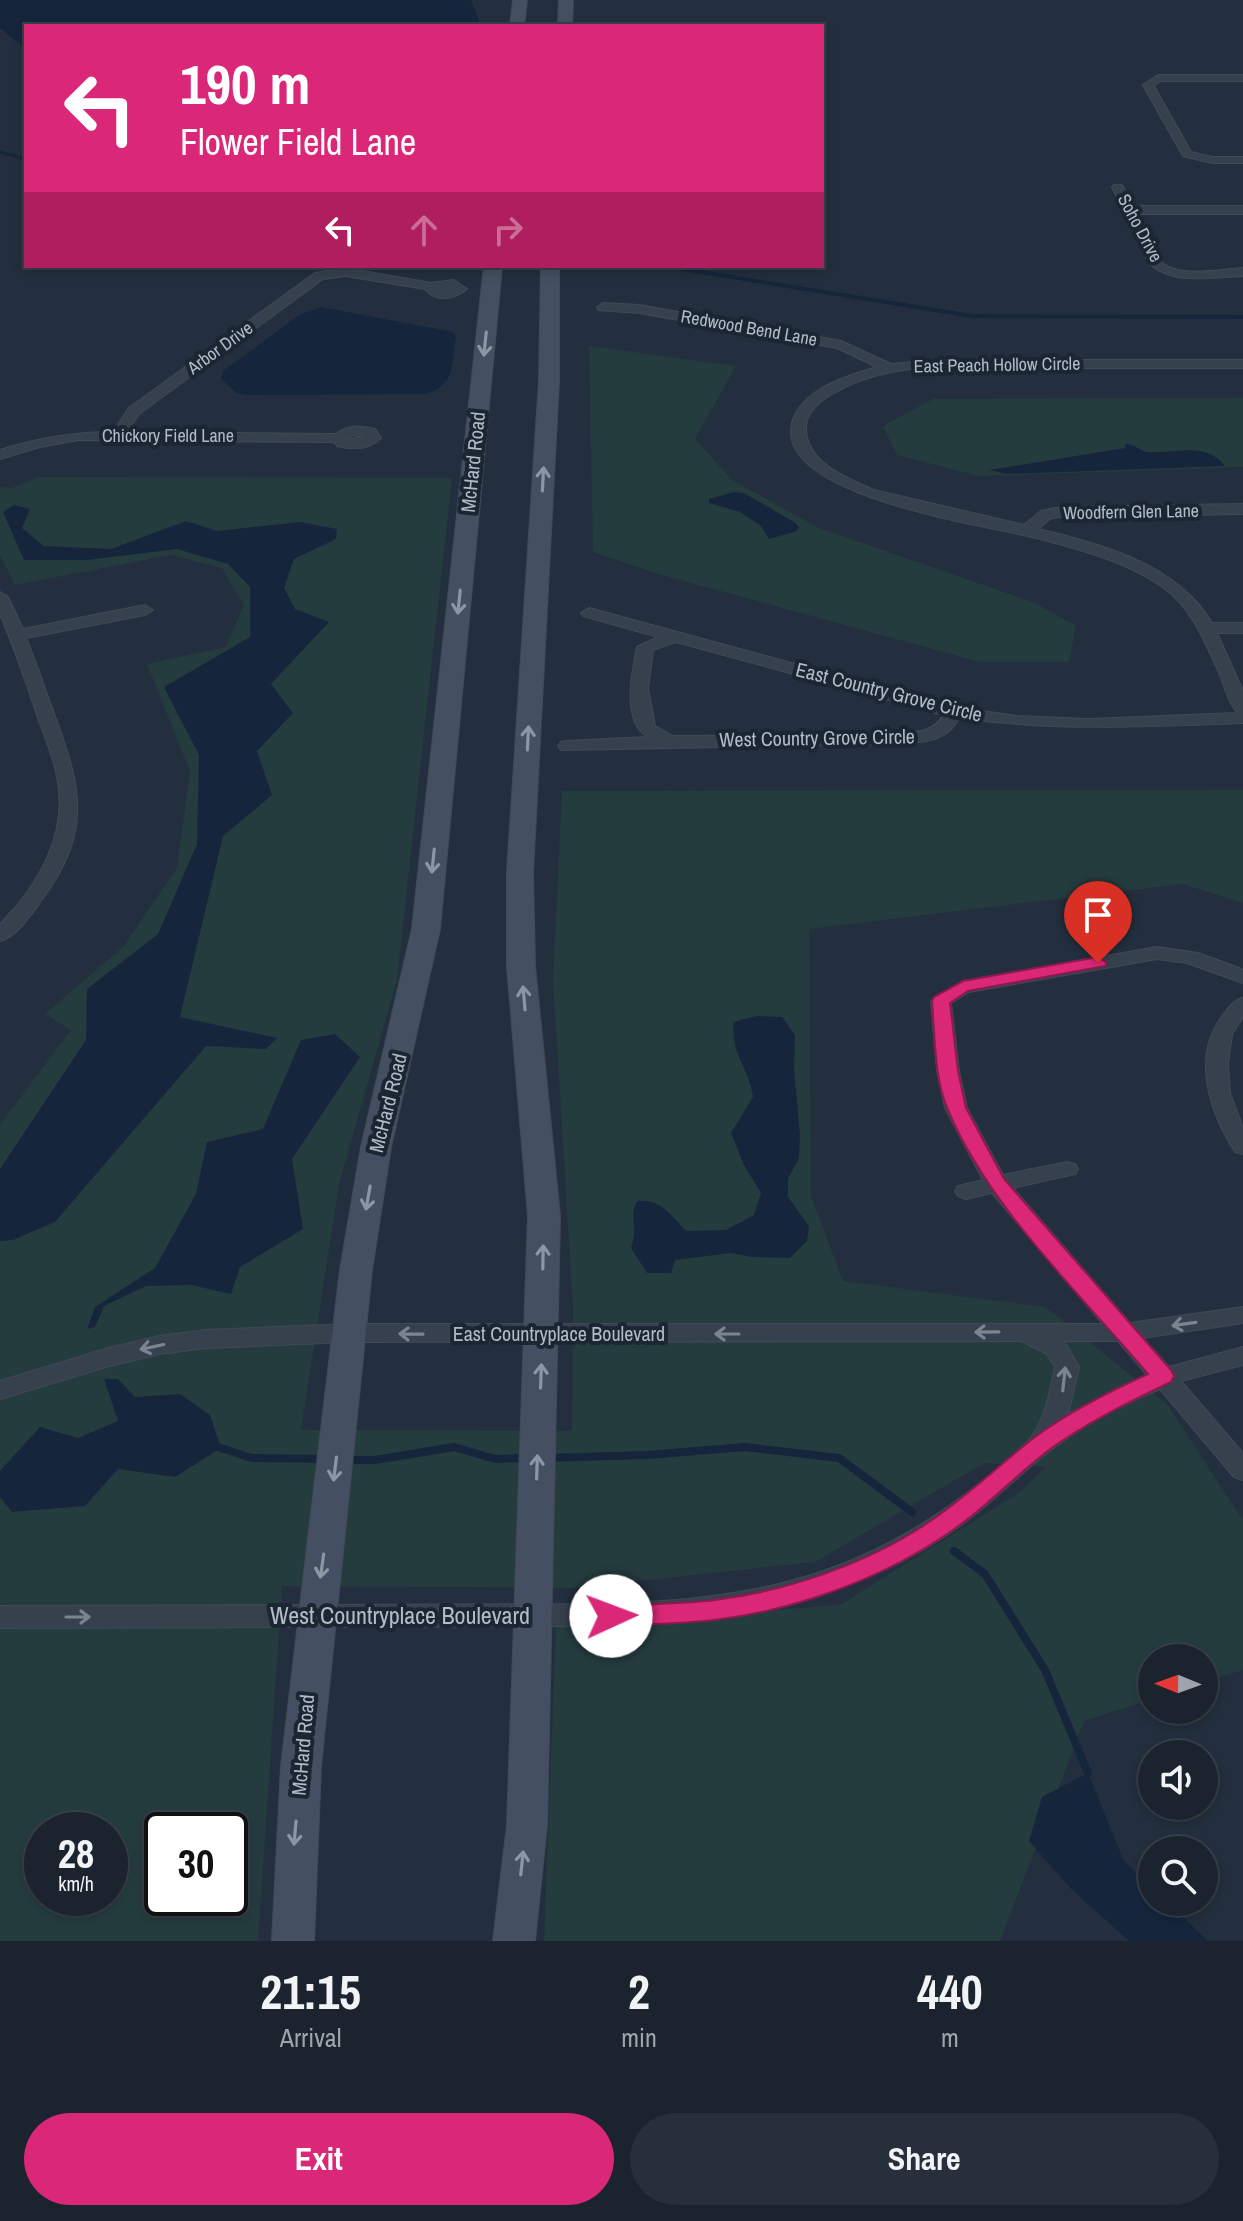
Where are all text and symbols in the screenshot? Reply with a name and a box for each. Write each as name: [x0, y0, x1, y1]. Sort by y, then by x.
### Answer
text: 190 m: [180, 46, 310, 121]
icon: left: [48, 56, 152, 160]
text: Flower Field Lane: [180, 118, 416, 166]
street label: Soho Drive: [1112, 189, 1169, 266]
icon: left: [318, 208, 362, 252]
icon: ahead: [402, 208, 446, 252]
icon: right: [486, 208, 530, 252]
street label: Redwood Bend Lane: [679, 303, 819, 352]
street label: Arbor Drive: [181, 315, 258, 380]
one-way arrow: [478, 330, 493, 357]
street label: East Peach Hollow Circle: [914, 351, 1080, 378]
street label: McHard Road: [454, 410, 491, 514]
street label: Chickory Field Lane: [102, 423, 234, 448]
one-way arrow: [536, 466, 551, 493]
street label: Woodfern Glen Lane: [1063, 498, 1199, 525]
one-way arrow: [452, 588, 467, 615]
street label: East Country Grove Circle: [793, 655, 985, 728]
street label: West Country Grove Circle: [719, 722, 915, 753]
one-way arrow: [521, 725, 536, 752]
one-way arrow: [425, 847, 440, 874]
pin: [1064, 881, 1132, 963]
icon: arrive: [1076, 893, 1120, 937]
one-way arrow: [517, 985, 532, 1012]
street label: McHard Road: [362, 1051, 413, 1155]
one-way arrow: [359, 1185, 374, 1210]
one-way arrow: [535, 1244, 551, 1271]
one-way arrow: [1172, 1317, 1198, 1332]
street label: East Countryplace Boulevard: [453, 1320, 665, 1347]
one-way arrow: [974, 1325, 1001, 1340]
one-way arrow: [398, 1326, 425, 1341]
one-way arrow: [714, 1327, 741, 1342]
one-way arrow: [140, 1340, 165, 1355]
one-way arrow: [533, 1363, 548, 1390]
one-way arrow: [1057, 1366, 1072, 1393]
one-way arrow: [530, 1454, 545, 1481]
one-way arrow: [327, 1456, 342, 1481]
one-way arrow: [314, 1553, 329, 1578]
position arrow: [569, 1574, 653, 1658]
street label: West Countryplace Boulevard: [270, 1599, 530, 1631]
one-way arrow: [64, 1609, 91, 1625]
north arrow: [1138, 1644, 1218, 1724]
map controls: [1138, 1644, 1218, 1916]
street label: McHard Road: [285, 1693, 320, 1797]
button: sound: [1138, 1740, 1218, 1820]
speed limit sign: 30: [144, 1812, 248, 1916]
one-way arrow: [287, 1820, 302, 1846]
text: 28: [58, 1827, 94, 1880]
button: search: [1138, 1836, 1218, 1916]
one-way arrow: [515, 1851, 530, 1877]
text: km/h: [58, 1870, 94, 1897]
text: 21:15: [260, 1959, 361, 2024]
text: 2: [628, 1959, 650, 2024]
text: 440: [917, 1959, 983, 2024]
text: Arrival: [280, 2020, 341, 2055]
text: min: [621, 2020, 657, 2055]
text: m: [941, 2020, 959, 2055]
button: Exit: [24, 2113, 614, 2205]
button: Share: [630, 2113, 1219, 2205]

